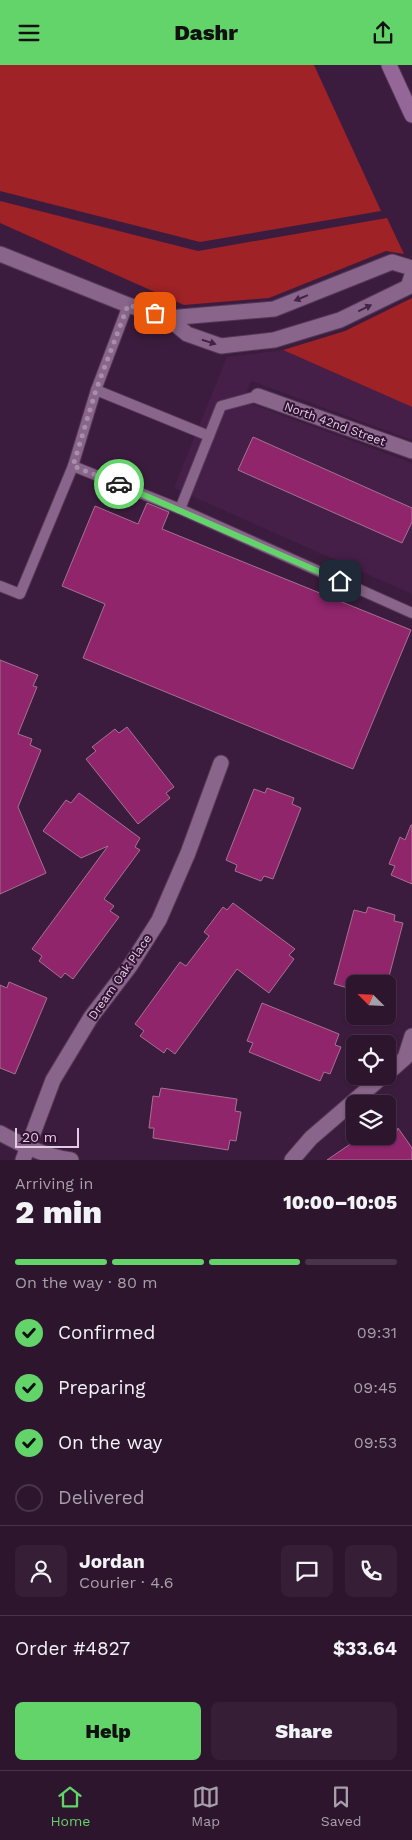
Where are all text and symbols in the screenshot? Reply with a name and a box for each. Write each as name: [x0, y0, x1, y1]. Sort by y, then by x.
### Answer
icon: menu: [15, 19, 43, 47]
icon: share: [369, 19, 397, 47]
text: Dashr: [174, 20, 238, 45]
pin: [134, 292, 176, 334]
one-way arrow: [294, 294, 308, 302]
icon: bag: [141, 299, 169, 327]
one-way arrow: [358, 304, 373, 312]
one-way arrow: [202, 339, 217, 346]
street label: North 42nd Street: [283, 399, 387, 449]
courier: [94, 459, 144, 509]
icon: car: [105, 470, 133, 498]
pin: [319, 560, 361, 602]
icon: home: [326, 567, 354, 595]
street label: Dream Oak Place: [85, 932, 155, 1022]
north arrow: [346, 975, 396, 1025]
map controls: [346, 975, 396, 1145]
button: locate: [346, 1035, 396, 1085]
button: layers: [346, 1095, 396, 1145]
scale bar: [15, 1125, 79, 1148]
text: 20 m: [22, 1129, 57, 1145]
text: Arriving in: [15, 1174, 93, 1193]
text: 10:00–10:05: [283, 1191, 397, 1214]
text: 2 min: [15, 1193, 102, 1231]
text: On the way · 80 m: [15, 1273, 158, 1292]
icon: check: [15, 1319, 43, 1347]
text: Confirmed: [58, 1321, 155, 1344]
text: 09:31: [357, 1323, 397, 1342]
icon: check: [15, 1374, 43, 1402]
text: Preparing: [58, 1376, 145, 1399]
text: 09:45: [353, 1378, 397, 1397]
icon: check: [15, 1429, 43, 1457]
text: On the way: [58, 1431, 162, 1454]
text: 09:53: [354, 1433, 397, 1452]
text: Delivered: [58, 1486, 145, 1509]
button: person: [15, 1545, 67, 1597]
button: chat: [281, 1545, 333, 1597]
button: phone: [345, 1545, 397, 1597]
text: Jordan: [79, 1550, 145, 1573]
text: Courier · 4.6: [79, 1573, 174, 1592]
text: Order #4827: [15, 1637, 130, 1660]
text: $33.64: [333, 1637, 397, 1660]
button: Help: [15, 1702, 201, 1760]
button: Share: [211, 1702, 397, 1760]
tab: Home: [50, 1783, 90, 1829]
tab: Map: [191, 1783, 220, 1829]
tab: Saved: [321, 1783, 362, 1829]

